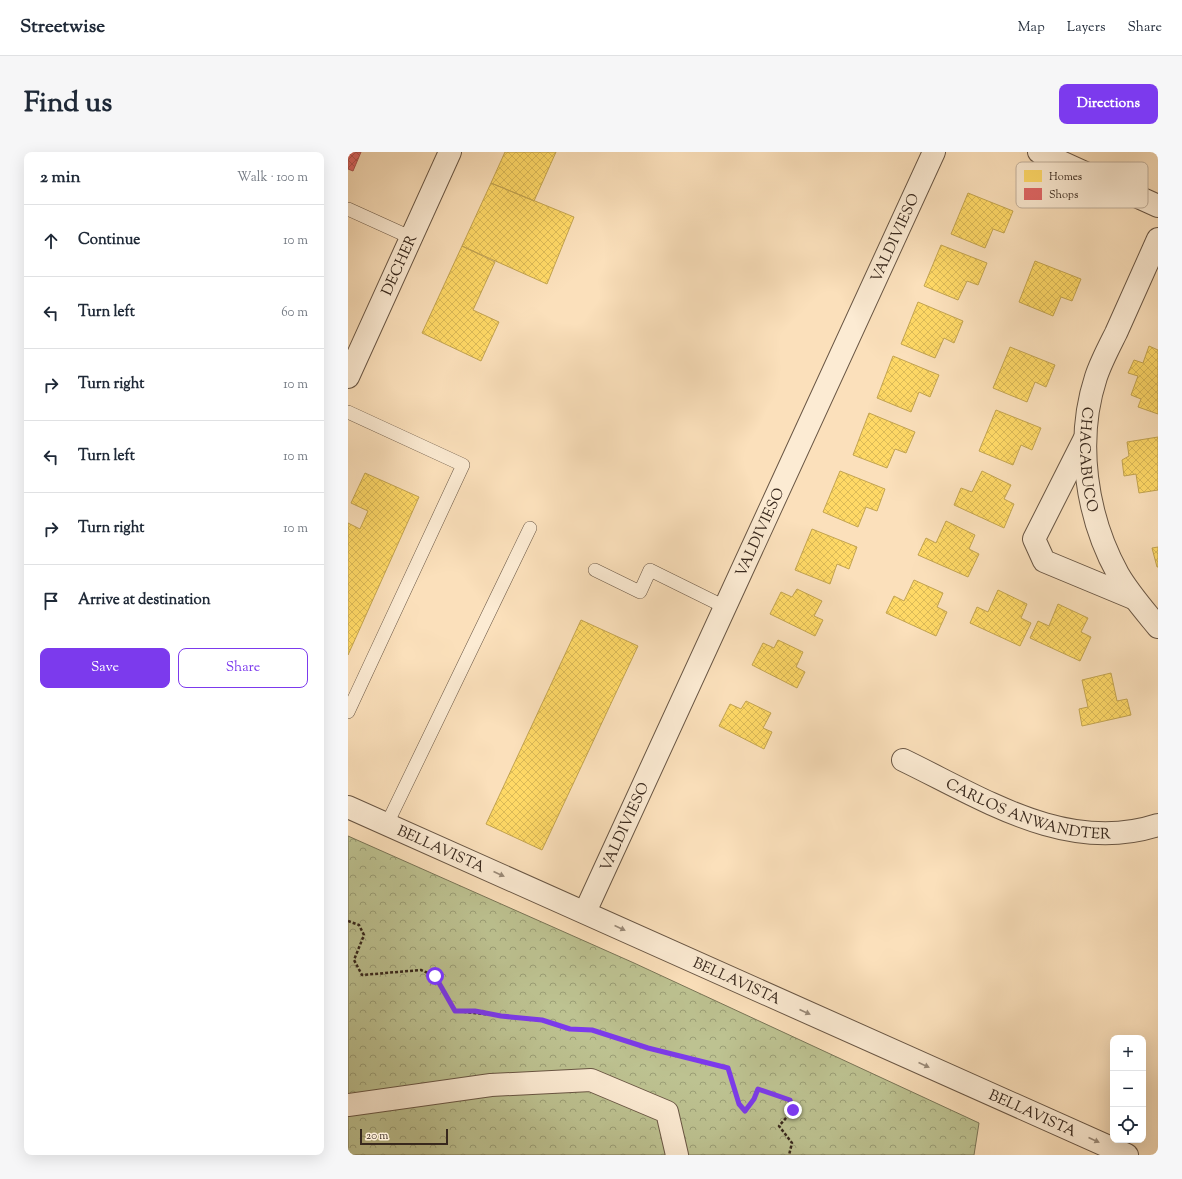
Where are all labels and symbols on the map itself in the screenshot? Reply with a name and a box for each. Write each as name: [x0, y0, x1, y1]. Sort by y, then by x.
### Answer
legend: [1016, 162, 1148, 208]
text: Homes: [1049, 169, 1082, 185]
text: Shops: [1049, 187, 1078, 203]
street label: VALDIVIESO: [866, 190, 926, 286]
street label: DECHER: [377, 232, 423, 299]
street label: CHACABUCO: [1073, 405, 1102, 515]
street label: VALDIVIESO: [731, 485, 790, 581]
street label: CARLOS ANWANDTER: [941, 774, 1111, 845]
street label: VALDIVIESO: [596, 779, 655, 875]
street label: BELLAVISTA: [393, 821, 488, 879]
one-way arrow: [493, 871, 504, 877]
one-way arrow: [615, 925, 626, 931]
street label: BELLAVISTA: [689, 953, 784, 1011]
route start: [426, 967, 444, 985]
one-way arrow: [800, 1009, 811, 1015]
one-way arrow: [918, 1061, 930, 1068]
street label: BELLAVISTA: [985, 1086, 1079, 1143]
route end: [784, 1101, 802, 1119]
scale bar: [360, 1127, 448, 1146]
one-way arrow: [1088, 1138, 1100, 1144]

